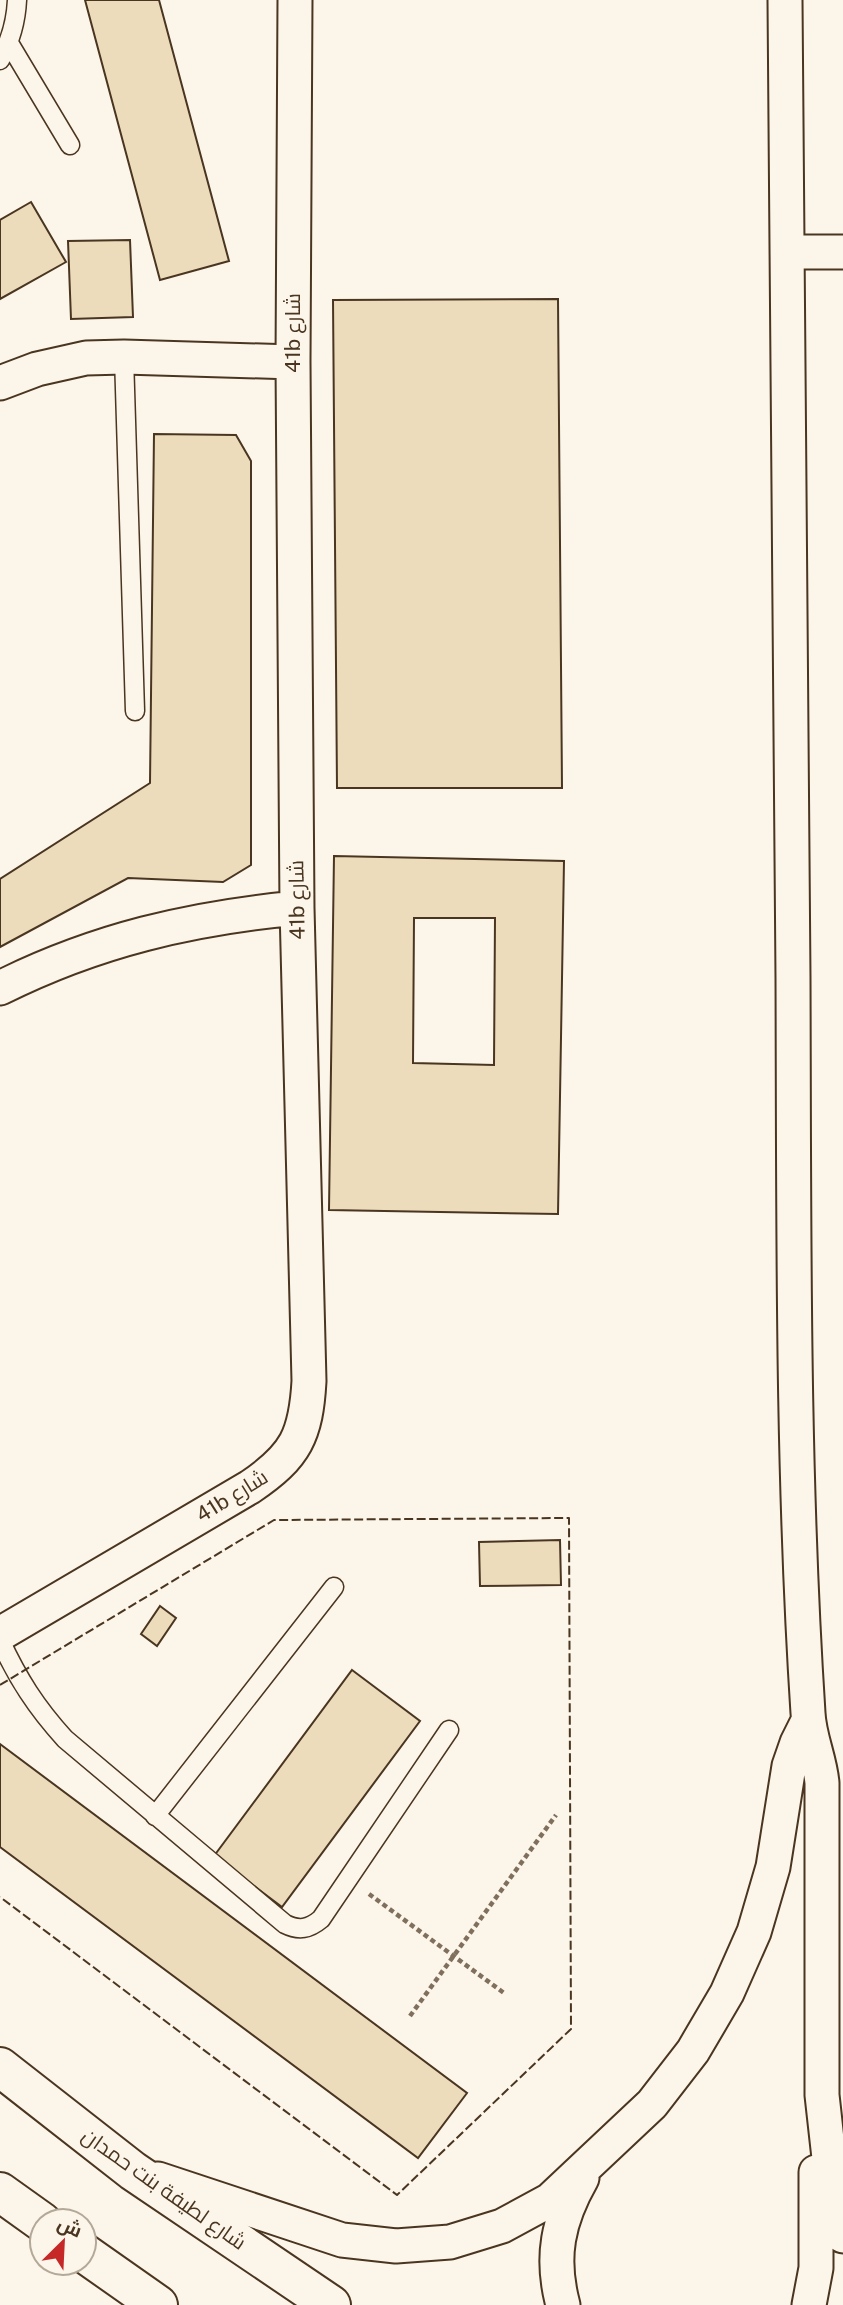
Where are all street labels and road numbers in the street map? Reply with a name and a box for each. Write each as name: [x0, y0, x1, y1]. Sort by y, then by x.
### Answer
street label: 41b شارع: [280, 293, 307, 373]
street label: 41b شارع: [283, 860, 312, 940]
street label: 41b شارع: [191, 1464, 273, 1529]
street label: شارع لطيفة بنت حمدان: [76, 2122, 251, 2256]

